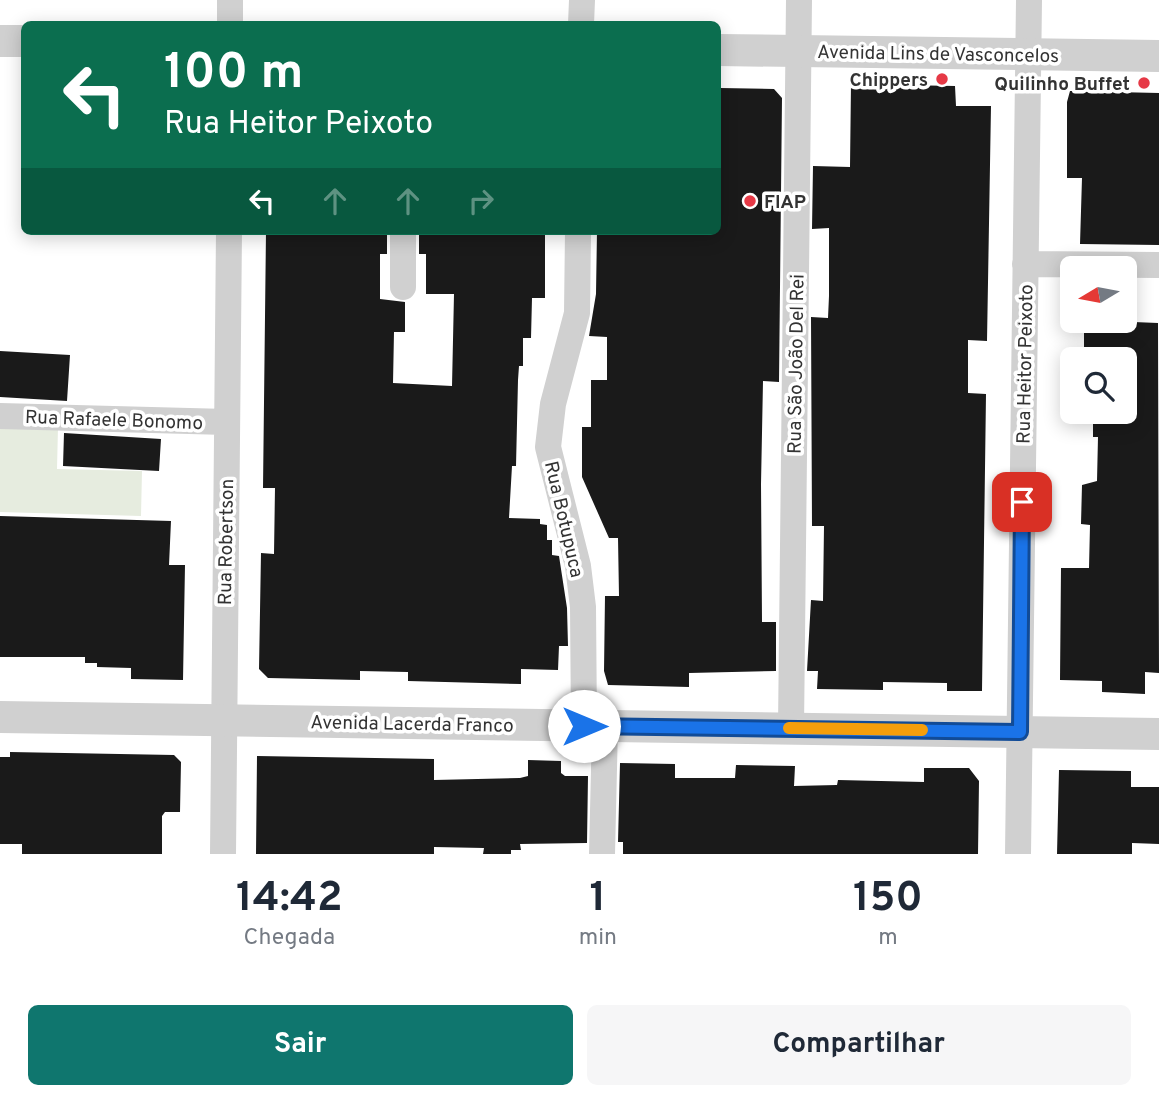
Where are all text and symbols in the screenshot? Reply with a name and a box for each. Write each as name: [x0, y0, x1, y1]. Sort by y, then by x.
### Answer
street label: Avenida Lins de Vasconcelos: [817, 41, 1059, 69]
text: 100 m: [164, 44, 303, 106]
icon: left: [49, 49, 140, 140]
place label: Chippers: [850, 69, 928, 93]
marker: Chippers: [934, 71, 950, 87]
place label: Quilinho Buffet: [994, 73, 1130, 97]
marker: Quilinho Buffet: [1136, 75, 1152, 91]
text: Rua Heitor Peixoto: [164, 105, 433, 145]
icon: left: [243, 182, 281, 220]
icon: ahead: [316, 182, 354, 220]
icon: ahead: [389, 182, 427, 220]
icon: right: [462, 182, 500, 220]
place label: FIAP: [764, 191, 806, 215]
marker: FIAP: [742, 193, 758, 209]
north arrow: [1060, 256, 1138, 332]
map controls: [1060, 256, 1137, 424]
street label: Rua São João Del Rei: [783, 274, 811, 454]
street label: Rua Heitor Peixoto: [1013, 284, 1039, 444]
button: search: [1060, 347, 1137, 424]
street label: Rua Rafaele Bonomo: [24, 406, 203, 436]
street label: Rua Botupuca: [538, 459, 588, 580]
pin: [992, 472, 1052, 532]
street label: Rua Robertson: [214, 479, 240, 605]
icon: arrive: [1003, 483, 1041, 521]
position arrow: [547, 689, 621, 763]
street label: Avenida Lacerda Franco: [310, 711, 514, 739]
text: 14:42: [236, 873, 343, 926]
text: 1: [589, 873, 606, 926]
text: 150: [853, 873, 923, 926]
text: Chegada: [244, 924, 335, 953]
text: min: [579, 924, 617, 953]
text: m: [878, 924, 898, 953]
button: Sair: [28, 1005, 573, 1085]
button: Compartilhar: [587, 1005, 1131, 1085]

